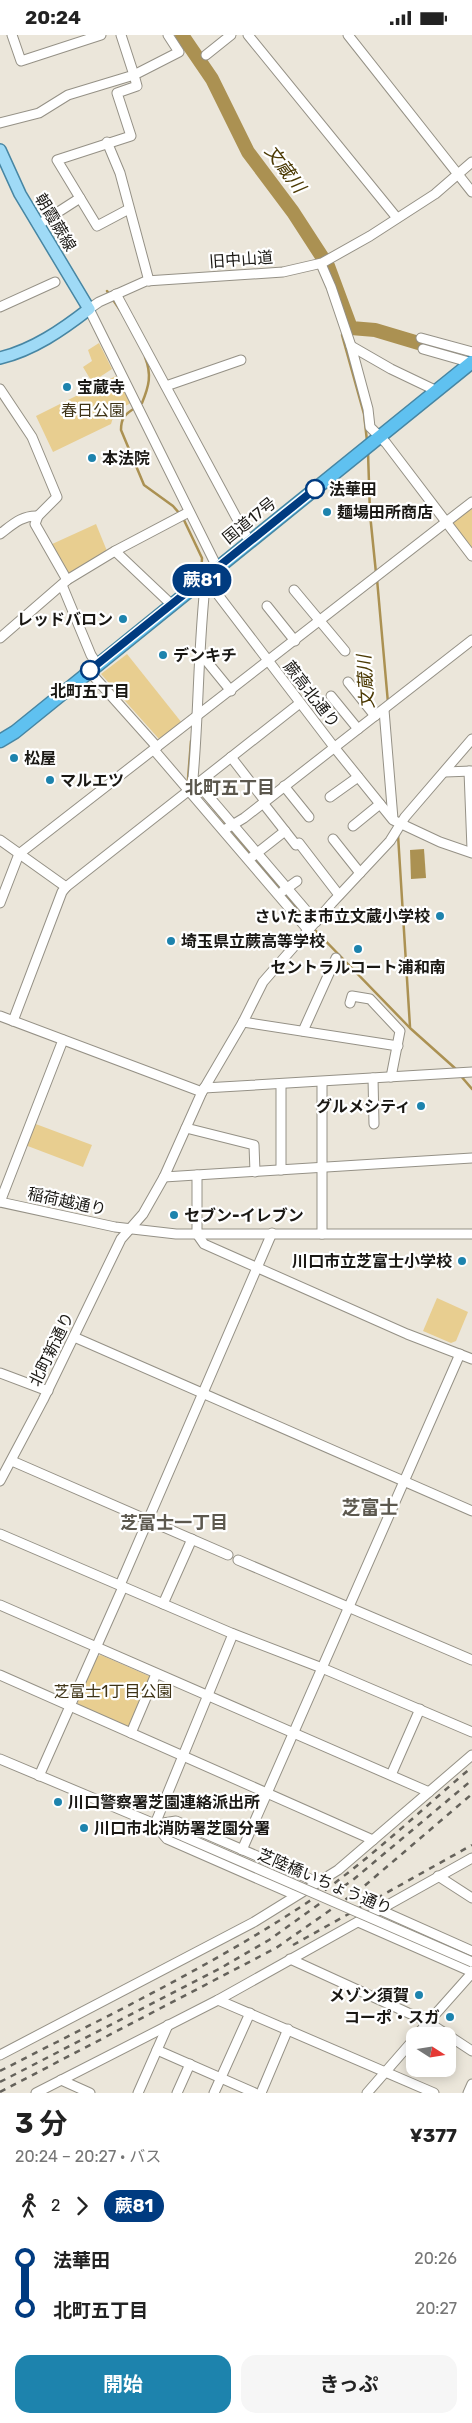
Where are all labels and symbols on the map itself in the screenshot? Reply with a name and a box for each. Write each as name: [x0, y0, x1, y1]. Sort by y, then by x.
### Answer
water label: 文蔵川: [260, 141, 311, 199]
street label: 朝霞蕨線: [31, 190, 80, 255]
street label: 旧中山道: [208, 248, 274, 271]
place label: 宝蔵寺: [77, 378, 125, 397]
marker: 宝蔵寺: [61, 381, 73, 393]
park label: 春日公園: [61, 401, 125, 420]
place label: 本法院: [102, 449, 150, 468]
marker: 本法院: [86, 452, 98, 464]
marker: 法華田: [305, 479, 325, 499]
place label: 法華田: [329, 480, 377, 499]
street label: 国道17号: [219, 493, 280, 548]
place label: 麺場田所商店: [337, 503, 433, 522]
marker: 麺場田所商店: [321, 506, 333, 518]
line badge: 蕨81: [173, 564, 231, 596]
place label: レッドバロン: [17, 610, 113, 629]
marker: レッドバロン: [117, 613, 129, 625]
place label: デンキチ: [173, 646, 237, 665]
marker: デンキチ: [157, 649, 169, 661]
water label: 文蔵川: [353, 652, 379, 710]
street label: 蕨高北通り: [279, 657, 344, 732]
marker: 北町五丁目: [80, 660, 100, 680]
place label: 北町五丁目: [50, 682, 130, 701]
place label: 松屋: [24, 749, 56, 768]
marker: 松屋: [8, 752, 20, 764]
place label: マルエツ: [60, 771, 124, 790]
marker: マルエツ: [44, 774, 56, 786]
district label: 北町五丁目: [185, 777, 275, 799]
place label: さいたま市立文蔵小学校: [254, 907, 430, 926]
marker: さいたま市立文蔵小学校: [434, 910, 446, 922]
place label: 埼玉県立蕨高等学校: [181, 932, 325, 951]
marker: 埼玉県立蕨高等学校: [165, 935, 177, 947]
marker: セントラルコート浦和南: [352, 943, 364, 955]
place label: セントラルコート浦和南: [270, 958, 446, 977]
place label: グルメシティ: [316, 1097, 411, 1116]
marker: グルメシティ: [415, 1100, 427, 1112]
street label: 稲荷越通り: [26, 1184, 108, 1219]
place label: セブン-イレブン: [184, 1206, 304, 1225]
marker: セブン-イレブン: [168, 1209, 180, 1221]
place label: 川口市立芝富士小学校: [292, 1252, 452, 1271]
marker: 川口市立芝富士小学校: [456, 1255, 468, 1267]
street label: 北町新通り: [25, 1309, 78, 1389]
district label: 芝富士: [341, 1496, 399, 1519]
district label: 芝富士一丁目: [120, 1512, 228, 1534]
park label: 芝富士1丁目公園: [54, 1682, 172, 1701]
place label: 川口警察署芝園連絡派出所: [68, 1793, 260, 1812]
marker: 川口警察署芝園連絡派出所: [52, 1796, 64, 1808]
place label: 川口市北消防署芝園分署: [94, 1819, 270, 1838]
marker: 川口市北消防署芝園分署: [78, 1822, 90, 1834]
street label: 芝陸橋いちょう通り: [255, 1845, 395, 1918]
place label: メゾン須賀: [329, 1986, 409, 2005]
marker: メゾン須賀: [413, 1989, 425, 2001]
place label: コーポ・スガ: [344, 2008, 440, 2027]
marker: コーポ・スガ: [444, 2011, 456, 2023]
north arrow: [406, 2027, 456, 2077]

